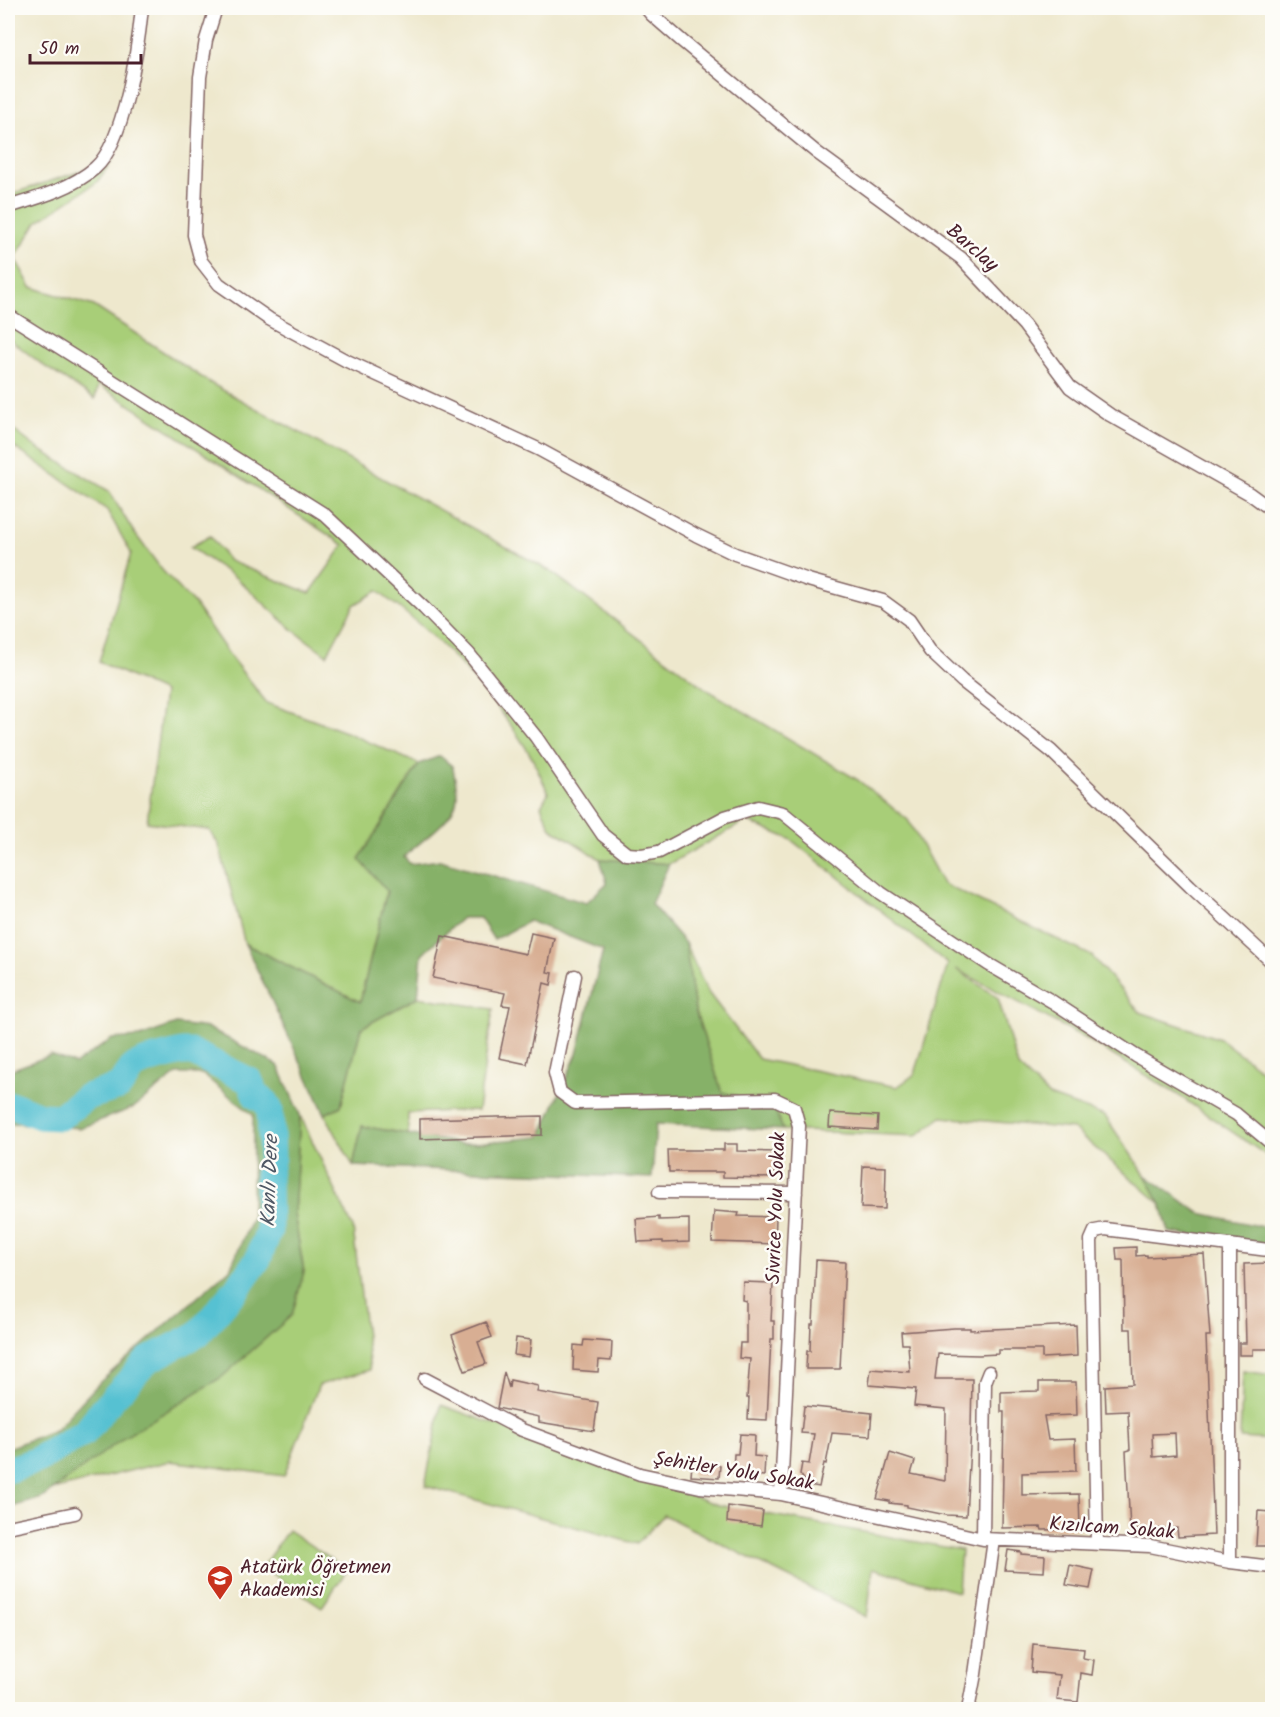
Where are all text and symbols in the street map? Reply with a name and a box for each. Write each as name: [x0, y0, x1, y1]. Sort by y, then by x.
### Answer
scale bar: [30, 27, 141, 65]
text: 50 m: [39, 35, 79, 64]
street label: Barclay: [938, 216, 1006, 281]
street label: Sivrice Yolu Sokak: [758, 1131, 796, 1285]
water label: Kanlı Dere: [252, 1132, 289, 1228]
street label: Şehitler Yolu Sokak: [651, 1443, 817, 1501]
street label: Kızılcam Sokak: [1048, 1509, 1176, 1549]
place label: Atatürk Öğretmen Akademisi: [240, 1552, 391, 1607]
school or university icon: Atatürk Öğretmen Akademisi: [205, 1563, 235, 1601]

